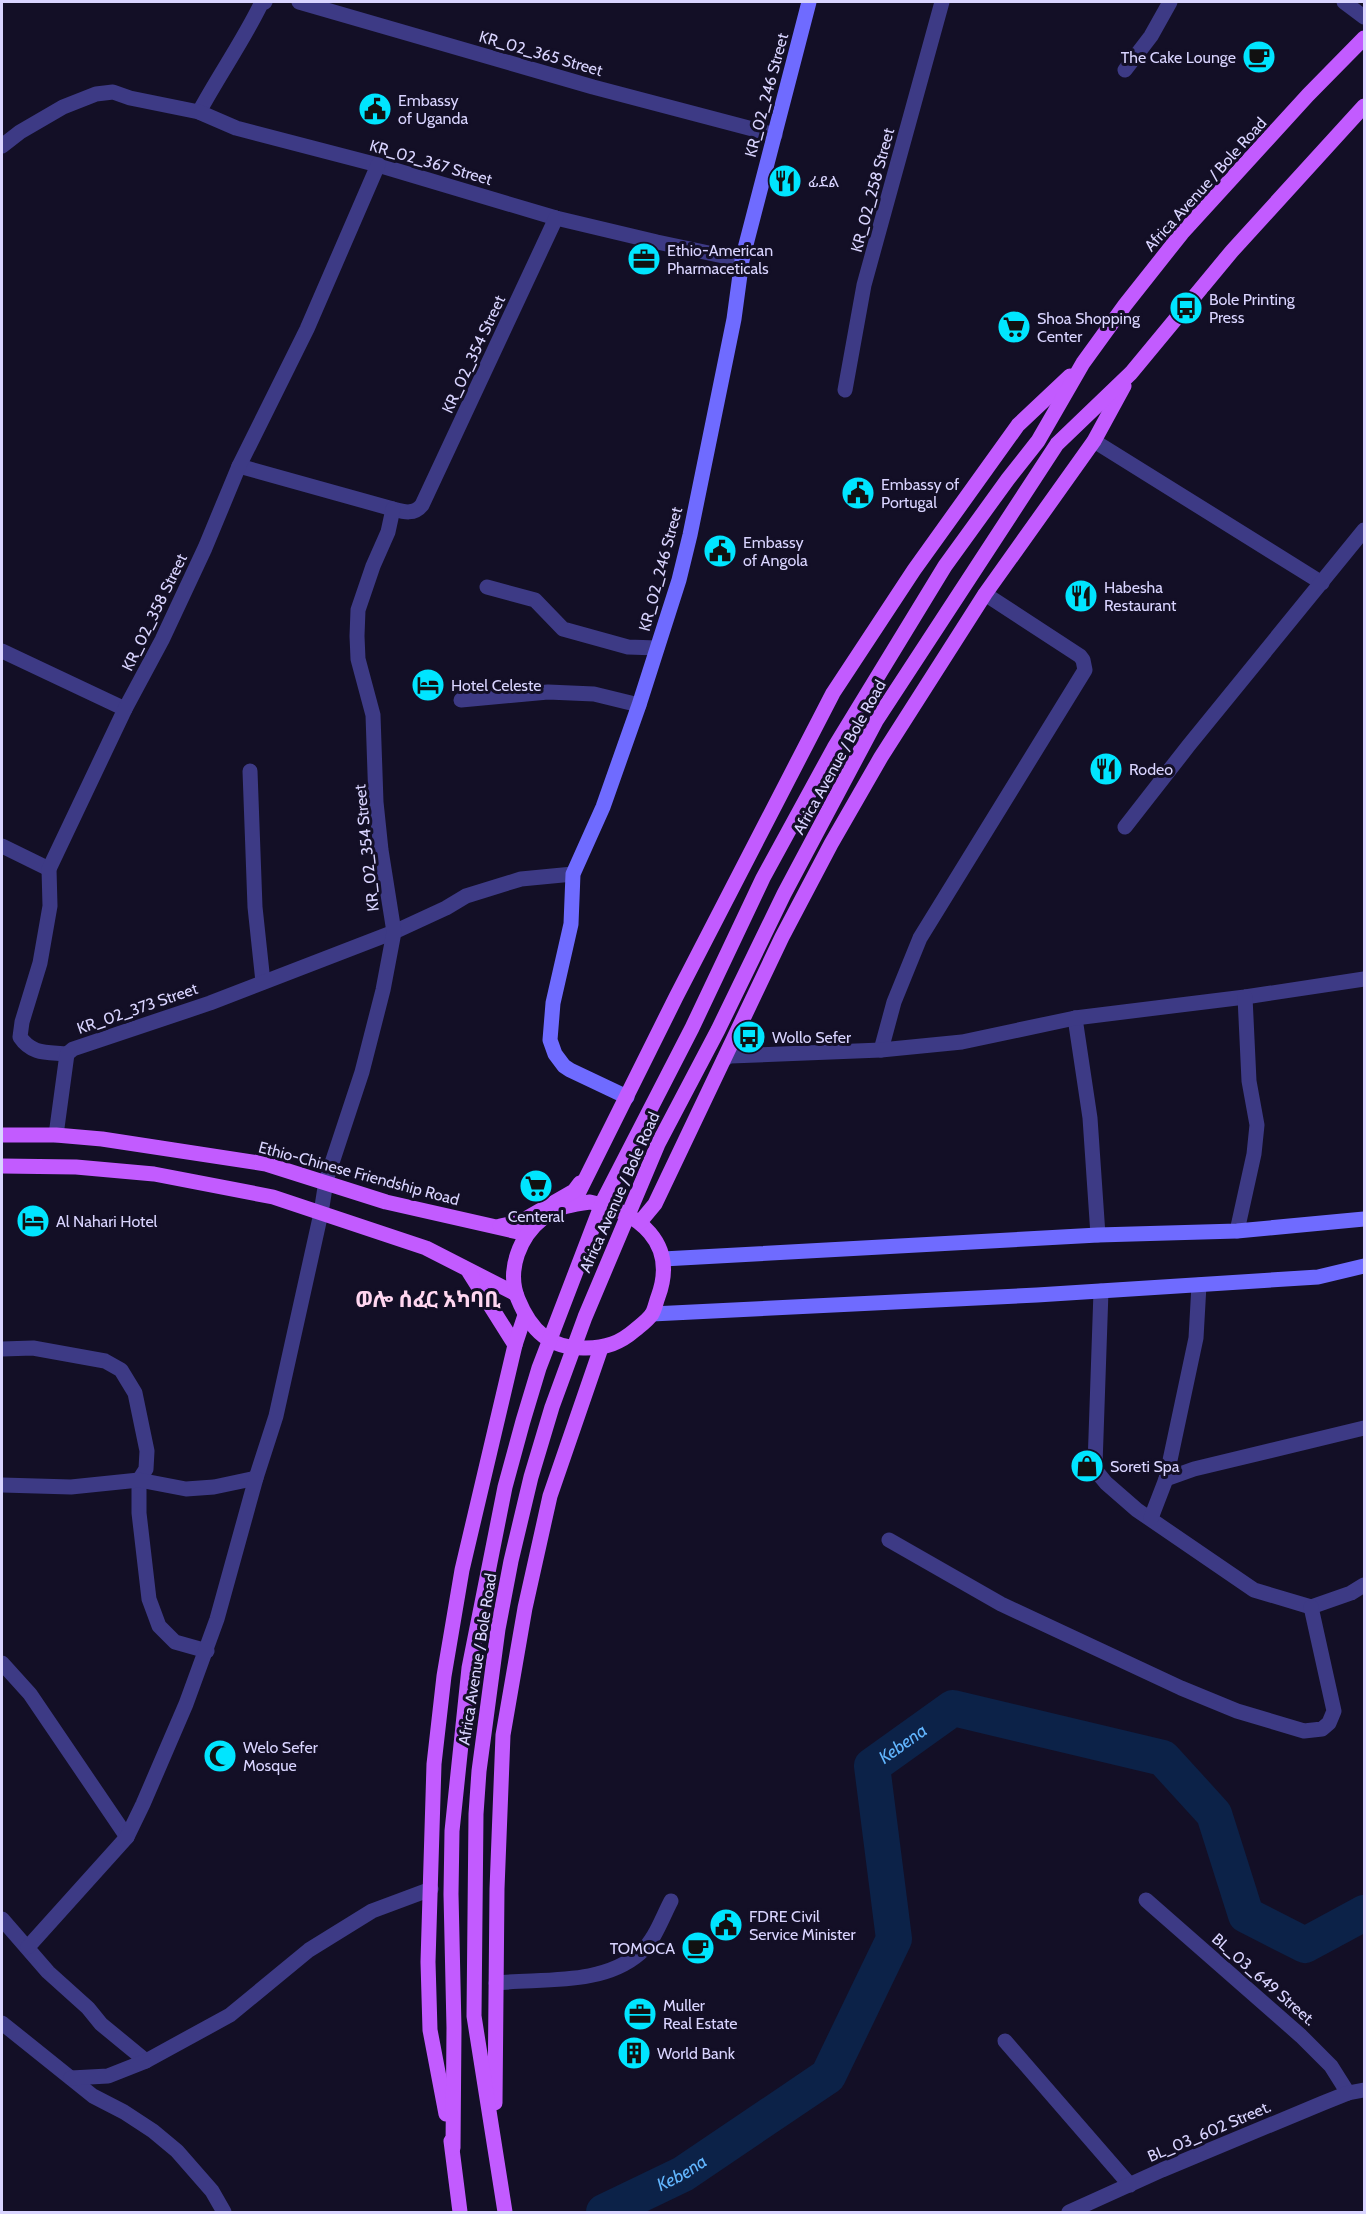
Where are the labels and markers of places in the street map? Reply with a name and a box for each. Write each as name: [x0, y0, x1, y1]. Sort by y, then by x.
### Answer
cafe icon: The Cake Lounge: [1241, 39, 1277, 75]
place label: The Cake Lounge: [1121, 48, 1236, 67]
public building icon: Embassy of Uganda: [357, 91, 393, 127]
place label: Embassy of Uganda: [398, 91, 468, 128]
restaurant icon: ፊደል: [767, 163, 803, 199]
place label: ፊደል: [808, 172, 839, 191]
office icon: Ethio-American Pharmaceticals: [626, 241, 662, 277]
place label: Ethio-American Pharmaceticals: [667, 241, 773, 278]
bus stop icon: Bole Printing Press: [1168, 290, 1204, 326]
place label: Bole Printing Press: [1209, 290, 1296, 327]
supermarket icon: Shoa Shopping Center: [996, 309, 1032, 345]
place label: Shoa Shopping Center: [1037, 309, 1141, 346]
public building icon: Embassy of Portugal: [840, 475, 876, 511]
place label: Embassy of Portugal: [881, 475, 960, 512]
public building icon: Embassy of Angola: [702, 533, 738, 569]
place label: Embassy of Angola: [743, 533, 808, 570]
restaurant icon: Habesha Restaurant: [1063, 578, 1099, 614]
place label: Habesha Restaurant: [1104, 578, 1177, 615]
hotel icon: Hotel Celeste: [410, 667, 446, 703]
place label: Hotel Celeste: [451, 676, 542, 695]
restaurant icon: Rodeo: [1088, 751, 1124, 787]
place label: Rodeo: [1129, 760, 1173, 779]
bus stop icon: Wollo Sefer: [731, 1019, 767, 1055]
place label: Wollo Sefer: [772, 1028, 852, 1047]
supermarket icon: Centeral: [518, 1168, 554, 1204]
hotel icon: Al Nahari Hotel: [15, 1203, 51, 1239]
place label: Centeral: [508, 1207, 565, 1226]
place label: Al Nahari Hotel: [56, 1212, 158, 1231]
shop icon: Soreti Spa: [1069, 1448, 1105, 1484]
place label: Soreti Spa: [1110, 1457, 1180, 1476]
mosque icon: Welo Sefer Mosque: [202, 1738, 238, 1774]
place label: Welo Sefer Mosque: [243, 1738, 319, 1775]
public building icon: FDRE Civil Service Minister: [708, 1907, 744, 1943]
place label: FDRE Civil Service Minister: [749, 1907, 857, 1944]
cafe icon: TOMOCA: [680, 1930, 716, 1966]
place label: TOMOCA: [610, 1939, 675, 1958]
office icon: Muller Real Estate: [622, 1996, 658, 2032]
place label: Muller Real Estate: [663, 1996, 737, 2033]
building icon: World Bank: [616, 2035, 652, 2071]
place label: World Bank: [657, 2044, 736, 2063]

